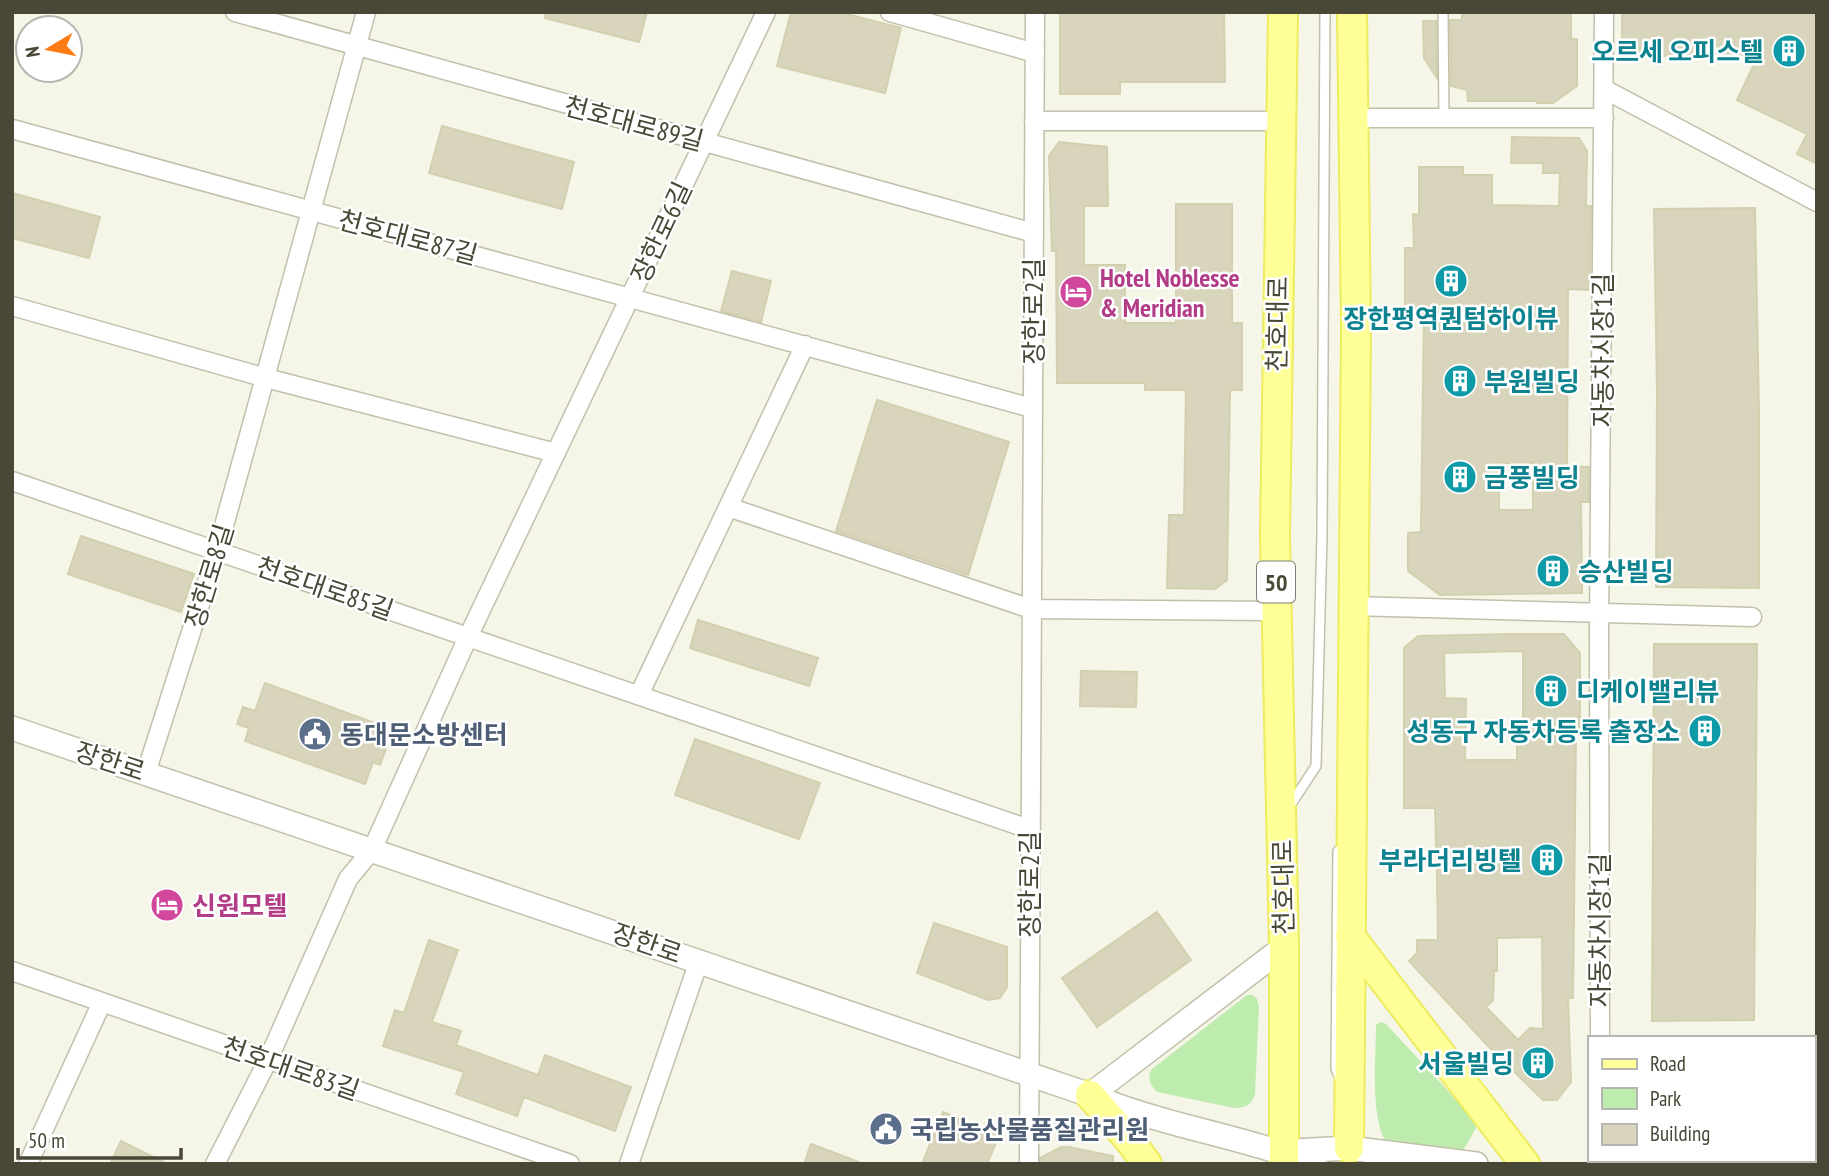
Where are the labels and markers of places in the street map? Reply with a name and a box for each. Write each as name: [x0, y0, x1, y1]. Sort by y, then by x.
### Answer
building icon: 오르세 오피스텔: [1770, 32, 1808, 70]
place label: 오르세 오피스텔: [1591, 35, 1764, 68]
place label: Hotel Noblesse & Meridian: [1100, 261, 1240, 324]
building icon: 장한평역퀀텀하이뷰: [1432, 262, 1470, 300]
hotel icon: Hotel Noblesse & Meridian: [1057, 273, 1095, 311]
place label: 장한평역퀀텀하이뷰: [1343, 302, 1559, 335]
building icon: 부원빌딩: [1441, 362, 1479, 400]
place label: 부원빌딩: [1484, 365, 1580, 398]
building icon: 금풍빌딩: [1441, 458, 1479, 496]
place label: 금풍빌딩: [1484, 461, 1580, 494]
building icon: 승산빌딩: [1534, 552, 1572, 590]
place label: 승산빌딩: [1578, 555, 1674, 588]
building icon: 디케이밸리뷰: [1532, 672, 1570, 710]
place label: 디케이밸리뷰: [1576, 675, 1720, 708]
building icon: 성동구 자동차등록 출장소: [1686, 712, 1724, 750]
public building icon: 동대문소방센터: [296, 715, 334, 753]
place label: 성동구 자동차등록 출장소: [1406, 715, 1680, 748]
place label: 동대문소방센터: [340, 718, 507, 751]
building icon: 부라더리빙텔: [1528, 841, 1566, 879]
place label: 부라더리빙텔: [1378, 844, 1522, 877]
hotel icon: 신원모텔: [148, 886, 186, 924]
place label: 신원모텔: [192, 889, 288, 922]
building icon: 서울빌딩: [1519, 1044, 1557, 1082]
place label: 서울빌딩: [1418, 1047, 1514, 1080]
public building icon: 국립농산물품질관리원: [867, 1110, 905, 1148]
place label: 국립농산물품질관리원: [910, 1113, 1149, 1146]

